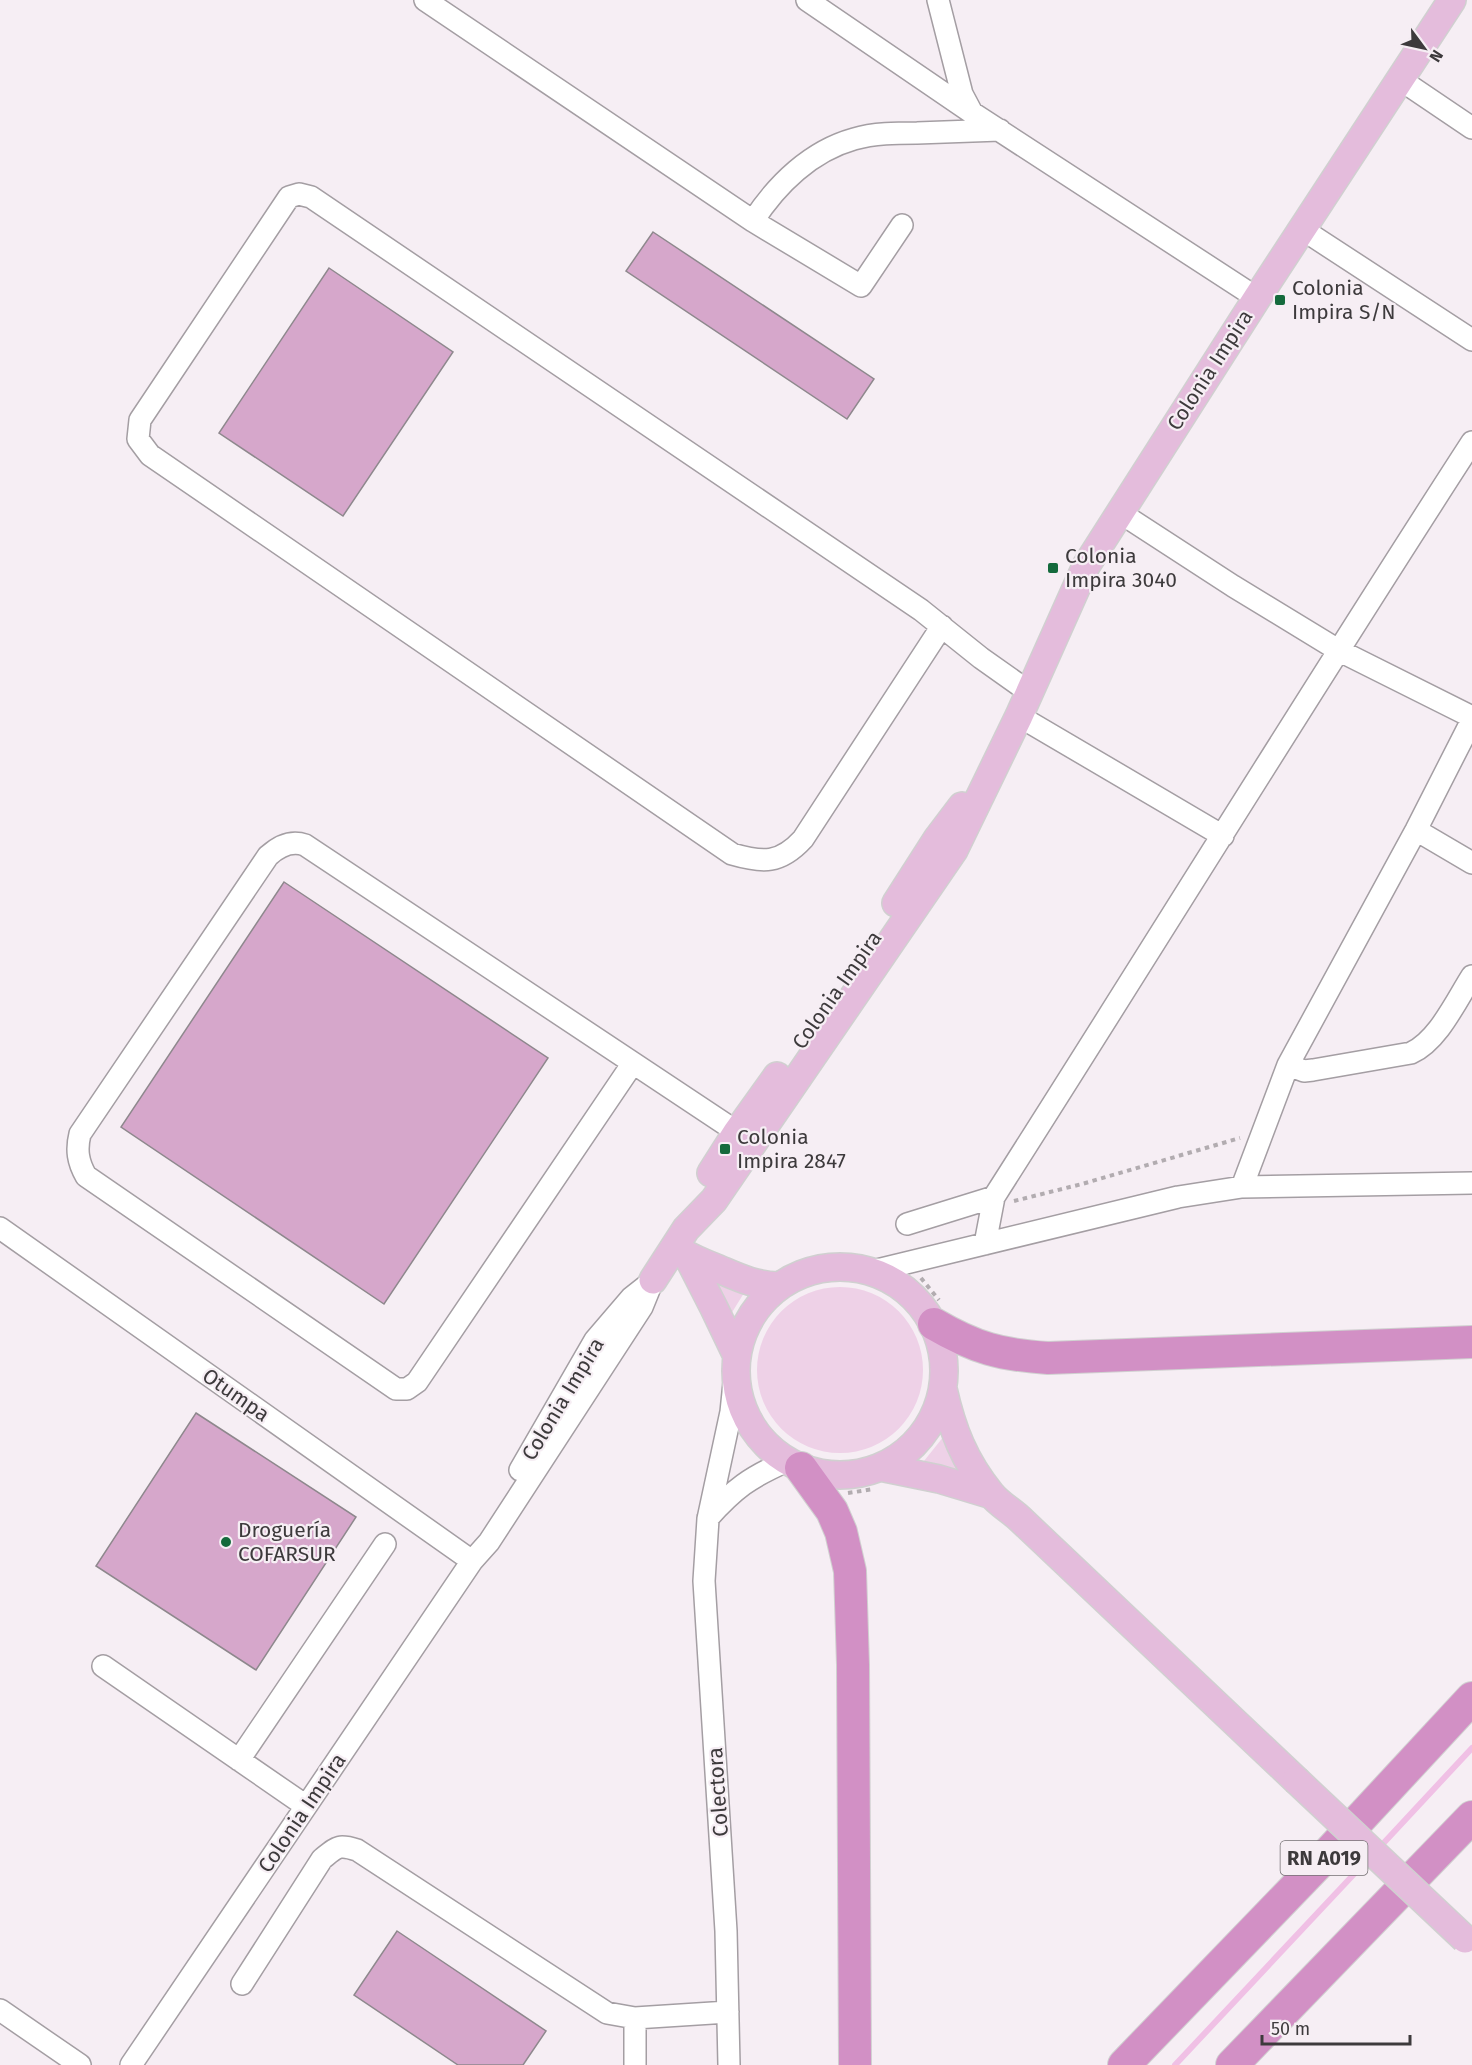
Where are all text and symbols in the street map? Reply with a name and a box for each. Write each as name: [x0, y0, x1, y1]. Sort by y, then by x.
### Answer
north arrow: [1394, 18, 1454, 78]
text: N: [1425, 46, 1447, 66]
place label: Colonia Impira S/N: [1292, 275, 1396, 325]
marker: Colonia Impira S/N: [1273, 293, 1287, 307]
street label: Colonia Impira: [1161, 305, 1259, 435]
place label: Colonia Impira 3040: [1065, 543, 1177, 593]
marker: Colonia Impira 3040: [1046, 561, 1060, 575]
street label: Colonia Impira: [787, 926, 887, 1054]
place label: Colonia Impira 2847: [737, 1124, 846, 1174]
marker: Colonia Impira 2847: [718, 1142, 732, 1156]
street label: Colonia Impira: [516, 1333, 610, 1465]
street label: Otumpa: [197, 1363, 275, 1427]
place label: Droguería COFARSUR: [238, 1517, 336, 1567]
marker: Droguería COFARSUR: [219, 1535, 233, 1549]
street label: Colectora: [702, 1746, 734, 1838]
street label: Colonia Impira: [252, 1748, 352, 1878]
road number: RN A019: [1280, 1841, 1368, 1875]
scale bar: [1262, 2008, 1410, 2046]
text: 50 m: [1271, 2018, 1310, 2040]

